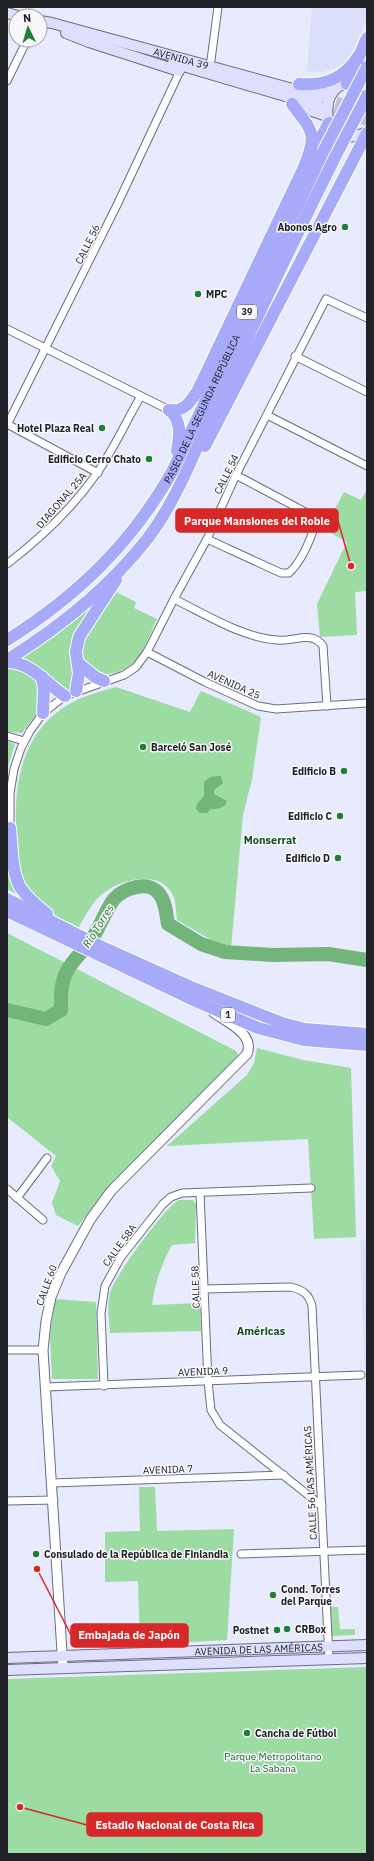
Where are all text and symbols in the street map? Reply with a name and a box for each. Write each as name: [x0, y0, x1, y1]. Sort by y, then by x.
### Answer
north arrow: [8, 8, 48, 48]
text: N: [23, 11, 32, 25]
street label: AVENIDA 39: [152, 45, 210, 73]
place label: Abonos Agro: [277, 221, 337, 234]
street label: CALLE 56: [72, 222, 103, 266]
marker: Abonos Agro: [340, 222, 350, 232]
place label: MPC: [206, 288, 228, 301]
marker: MPC: [193, 289, 203, 299]
road number: 39: [237, 305, 257, 319]
street label: PASEO DE LA SEGUNDA REPÚBLICA: [161, 332, 243, 486]
place label: Hotel Plaza Real: [17, 422, 94, 435]
marker: Hotel Plaza Real: [97, 423, 107, 433]
street label: CALLE 54: [211, 452, 242, 496]
place label: Edificio Cerro Chato: [48, 453, 141, 466]
marker: Edificio Cerro Chato: [144, 454, 154, 464]
street label: DIAGONAL 25A: [33, 469, 90, 531]
callout: Parque Mansiones del Roble: [176, 509, 338, 532]
text: Parque Mansiones del Roble: [184, 514, 330, 528]
street label: AVENIDA 25: [205, 667, 262, 702]
place label: Barceló San José: [151, 741, 232, 754]
marker: Barceló San José: [138, 742, 148, 752]
place label: Edificio B: [292, 765, 336, 778]
marker: Edificio B: [339, 766, 349, 776]
place label: Edificio C: [288, 810, 332, 823]
marker: Edificio C: [335, 811, 345, 821]
district label: Monserrat: [244, 833, 296, 847]
place label: Edificio D: [286, 852, 330, 865]
marker: Edificio D: [333, 853, 343, 863]
water label: Río Torres: [79, 902, 117, 950]
road number: 1: [221, 1008, 235, 1022]
street label: CALLE 58A: [100, 1221, 139, 1269]
street label: CALLE 60: [33, 1263, 60, 1308]
street label: CALLE 58: [188, 1265, 203, 1309]
district label: Américas: [237, 1324, 286, 1338]
street label: AVENIDA 9: [178, 1364, 228, 1379]
street label: CALLE 56 LAS AMÉRICAS: [301, 1425, 320, 1540]
street label: AVENIDA 7: [143, 1462, 193, 1477]
place label: Consulado de la República de Finlandia: [44, 1548, 229, 1561]
marker: Consulado de la República de Finlandia: [31, 1549, 41, 1559]
place label: Cond. Torres del Parque: [281, 1583, 340, 1608]
marker: Cond. Torres del Parque: [268, 1590, 278, 1600]
place label: CRBox: [295, 1623, 326, 1636]
callout: Embajada de Japón: [71, 1624, 188, 1647]
place label: Postnet: [233, 1624, 269, 1637]
marker: CRBox: [282, 1624, 292, 1634]
marker: Postnet: [272, 1625, 282, 1635]
text: Embajada de Japón: [78, 1628, 180, 1642]
street label: AVENIDA DE LAS AMÉRICAS: [194, 1641, 323, 1658]
place label: Cancha de Fútbol: [255, 1727, 337, 1740]
marker: Cancha de Fútbol: [242, 1728, 252, 1738]
park label: Parque Metropolitano La Sabana: [224, 1750, 322, 1775]
callout: Estadio Nacional de Costa Rica: [87, 1813, 262, 1836]
text: Estadio Nacional de Costa Rica: [95, 1818, 255, 1832]

